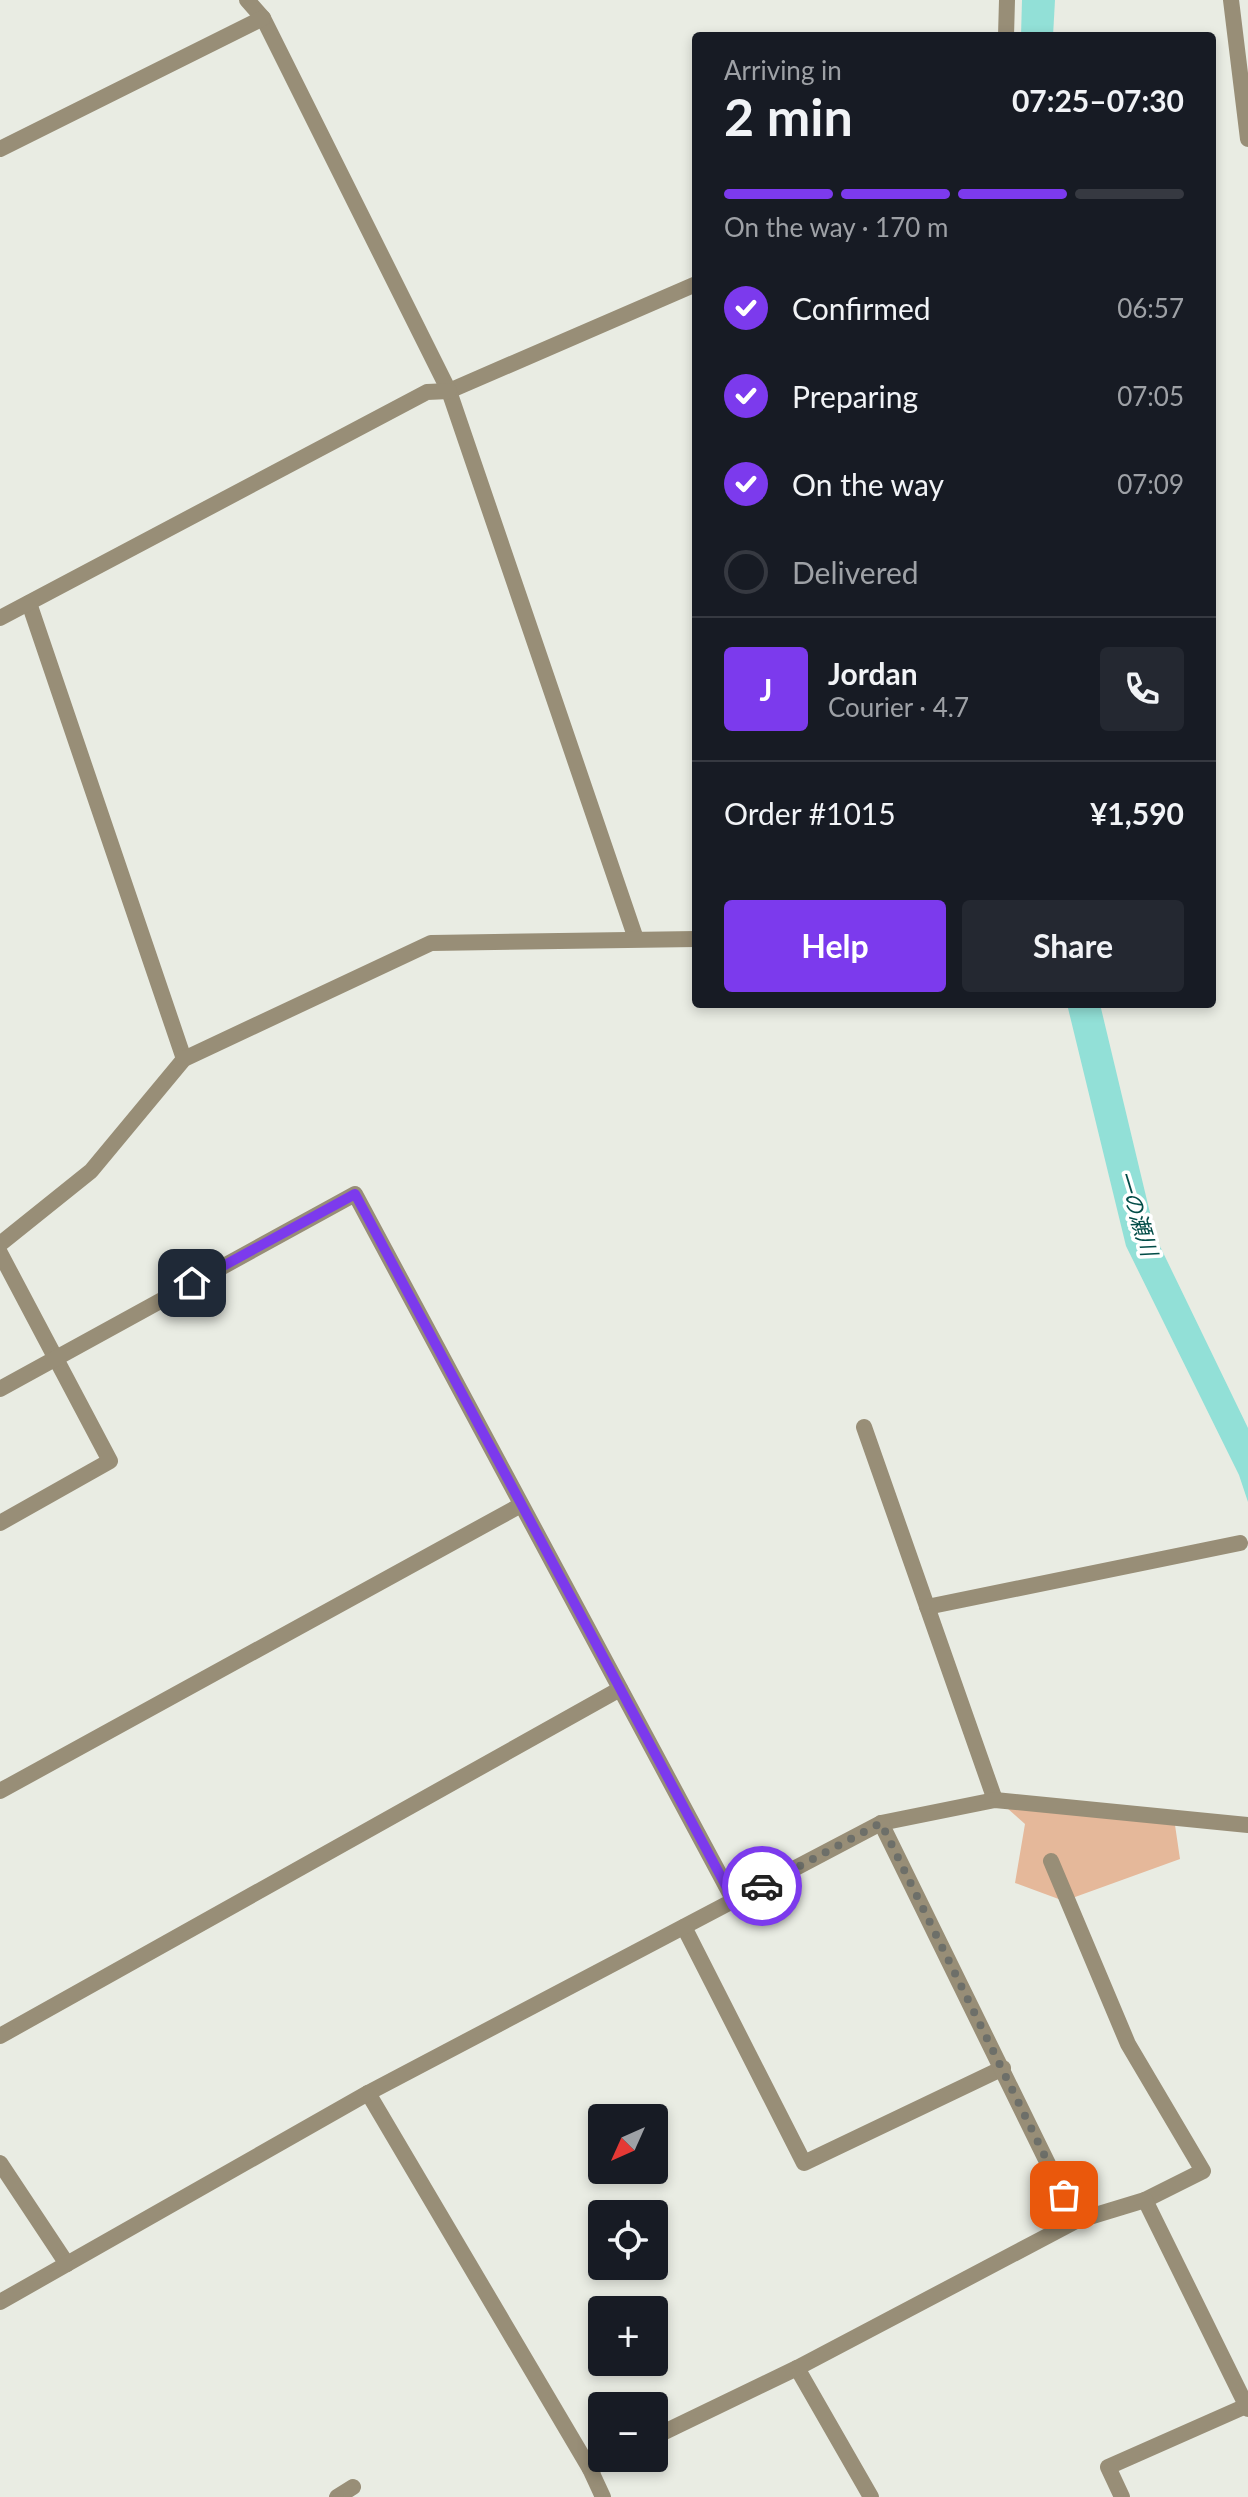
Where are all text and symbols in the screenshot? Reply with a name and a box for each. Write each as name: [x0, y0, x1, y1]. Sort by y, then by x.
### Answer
text: Arriving in: [724, 54, 842, 86]
text: 07:25–07:30: [1012, 82, 1184, 118]
text: 2 min: [724, 85, 853, 147]
text: On the way · 170 m: [724, 211, 948, 243]
icon: check: [724, 286, 768, 330]
text: Confirmed: [792, 290, 931, 326]
text: 06:57: [1117, 292, 1184, 324]
icon: check: [724, 374, 768, 418]
text: Preparing: [792, 378, 918, 414]
text: 07:05: [1117, 380, 1184, 412]
icon: check: [724, 462, 768, 506]
text: On the way: [792, 466, 944, 502]
text: 07:09: [1117, 468, 1184, 500]
text: Delivered: [792, 554, 919, 590]
button: phone: [1100, 647, 1184, 731]
text: Jordan: [828, 655, 918, 691]
text: J: [760, 671, 772, 707]
text: Courier · 4.7: [828, 691, 969, 723]
text: Order #1015: [724, 795, 896, 831]
text: ¥1,590: [1090, 795, 1184, 831]
button: Help: [724, 900, 946, 992]
button: Share: [962, 900, 1184, 992]
water label: 一の瀬川: [1112, 1167, 1164, 1261]
pin: [158, 1249, 226, 1317]
icon: home: [170, 1261, 214, 1305]
courier: [722, 1846, 802, 1926]
icon: car: [740, 1864, 784, 1908]
north arrow: [588, 2104, 668, 2184]
map controls: [588, 2104, 668, 2472]
pin: [1030, 2161, 1098, 2229]
icon: bag: [1042, 2173, 1086, 2217]
button: locate: [588, 2200, 668, 2280]
button: +: [588, 2296, 668, 2376]
button: −: [588, 2392, 668, 2472]

